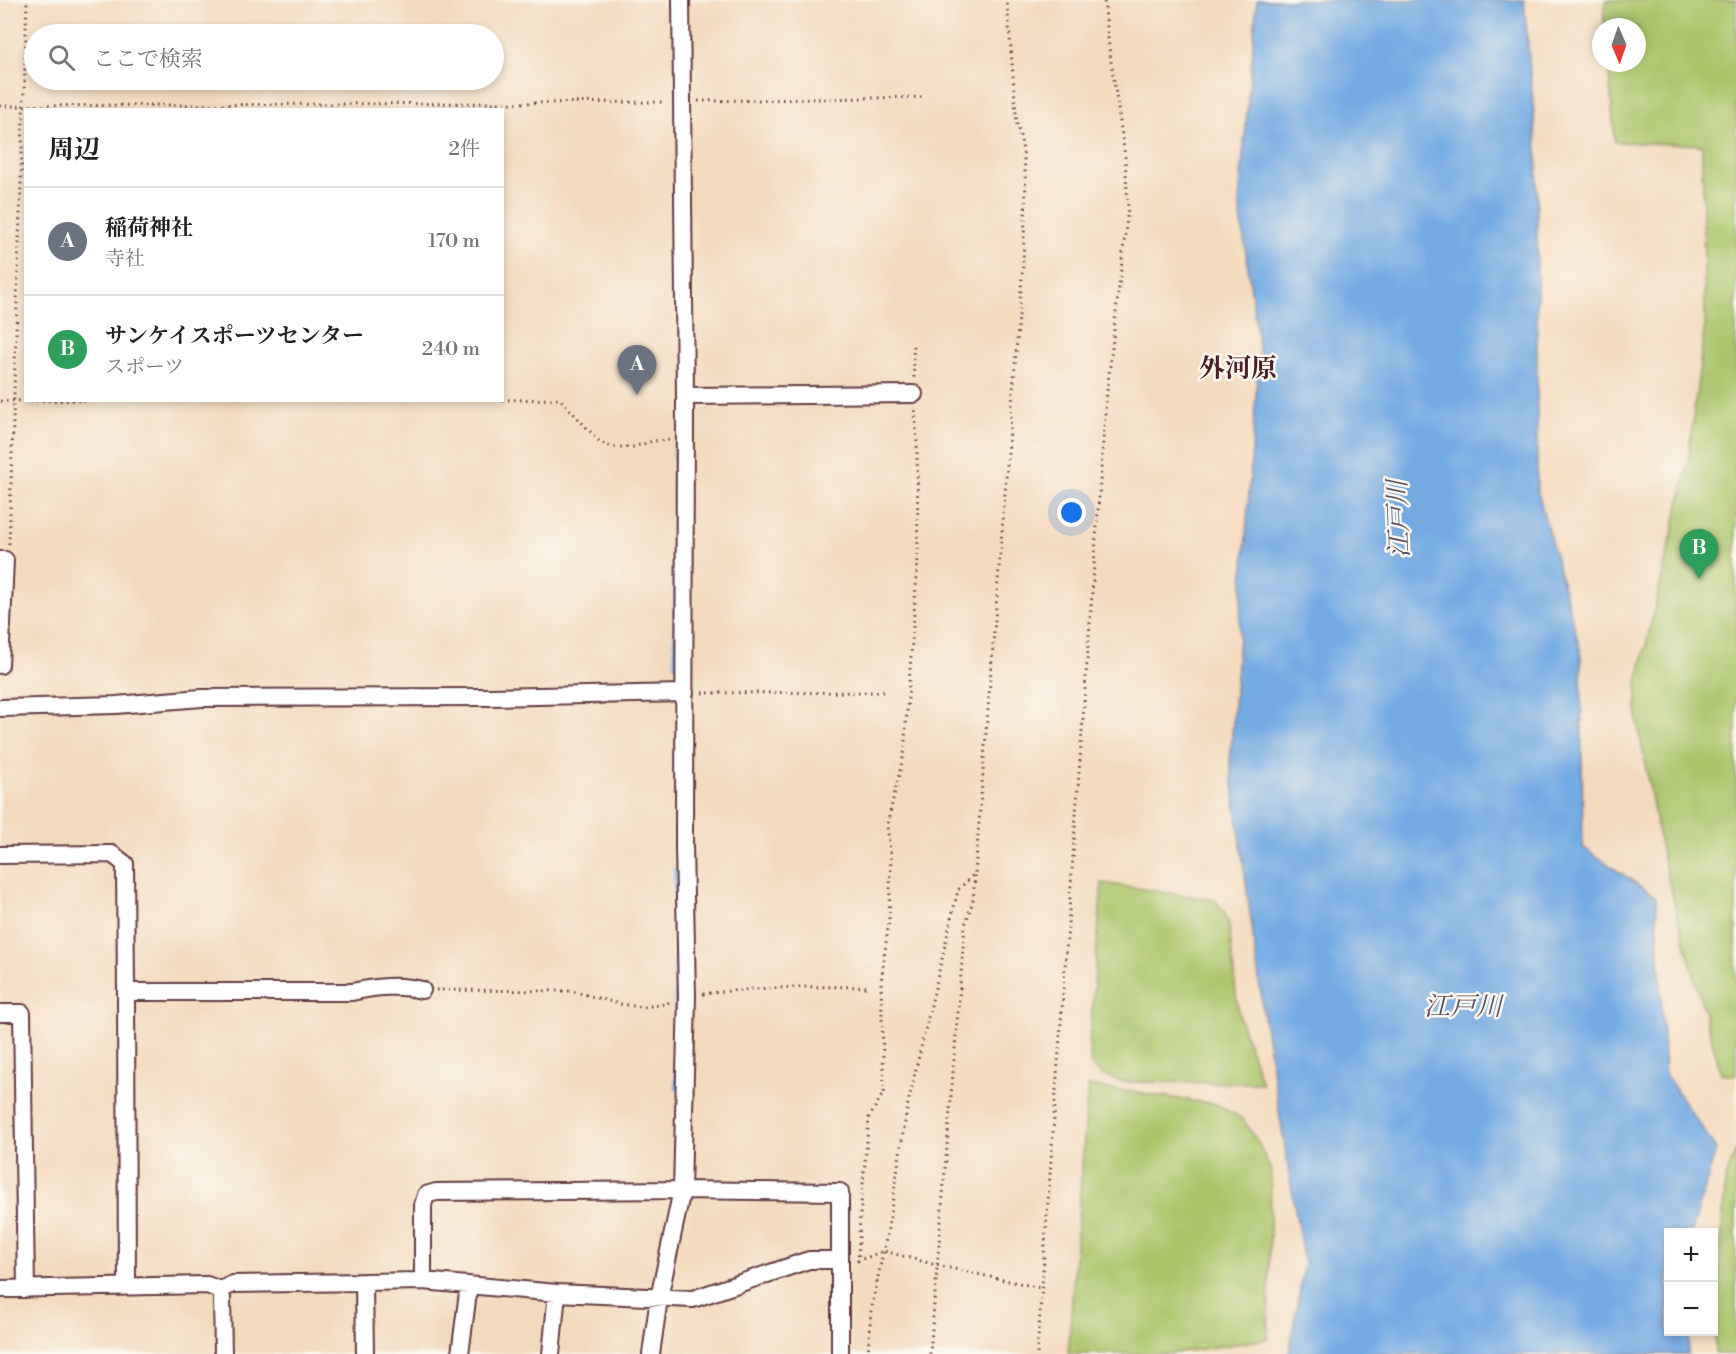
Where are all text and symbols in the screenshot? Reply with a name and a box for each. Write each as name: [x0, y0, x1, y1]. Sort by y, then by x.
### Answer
north arrow: [1592, 18, 1646, 72]
search box: [24, 24, 504, 90]
icon: search: [45, 41, 78, 74]
text: ここで検索: [93, 46, 203, 73]
text: 周辺: [48, 134, 100, 166]
text: 2件: [449, 137, 480, 162]
text: 稲荷神社: [105, 215, 193, 242]
text: A: [60, 229, 75, 254]
text: 170 m: [428, 229, 480, 254]
text: 寺社: [105, 247, 145, 272]
text: サンケイスポーツセンター: [105, 323, 364, 350]
text: B: [60, 337, 75, 362]
text: 240 m: [422, 337, 480, 362]
pin: A: [618, 346, 656, 395]
district label: 外河原: [1199, 353, 1277, 385]
text: スポーツ: [105, 355, 184, 380]
water label: 江戸川: [1382, 476, 1416, 559]
your location: [1057, 498, 1086, 527]
pin: B: [1680, 530, 1718, 579]
water label: 江戸川: [1424, 991, 1505, 1023]
map controls: [1664, 1228, 1718, 1336]
button: +: [1664, 1228, 1718, 1282]
button: −: [1664, 1282, 1718, 1336]

